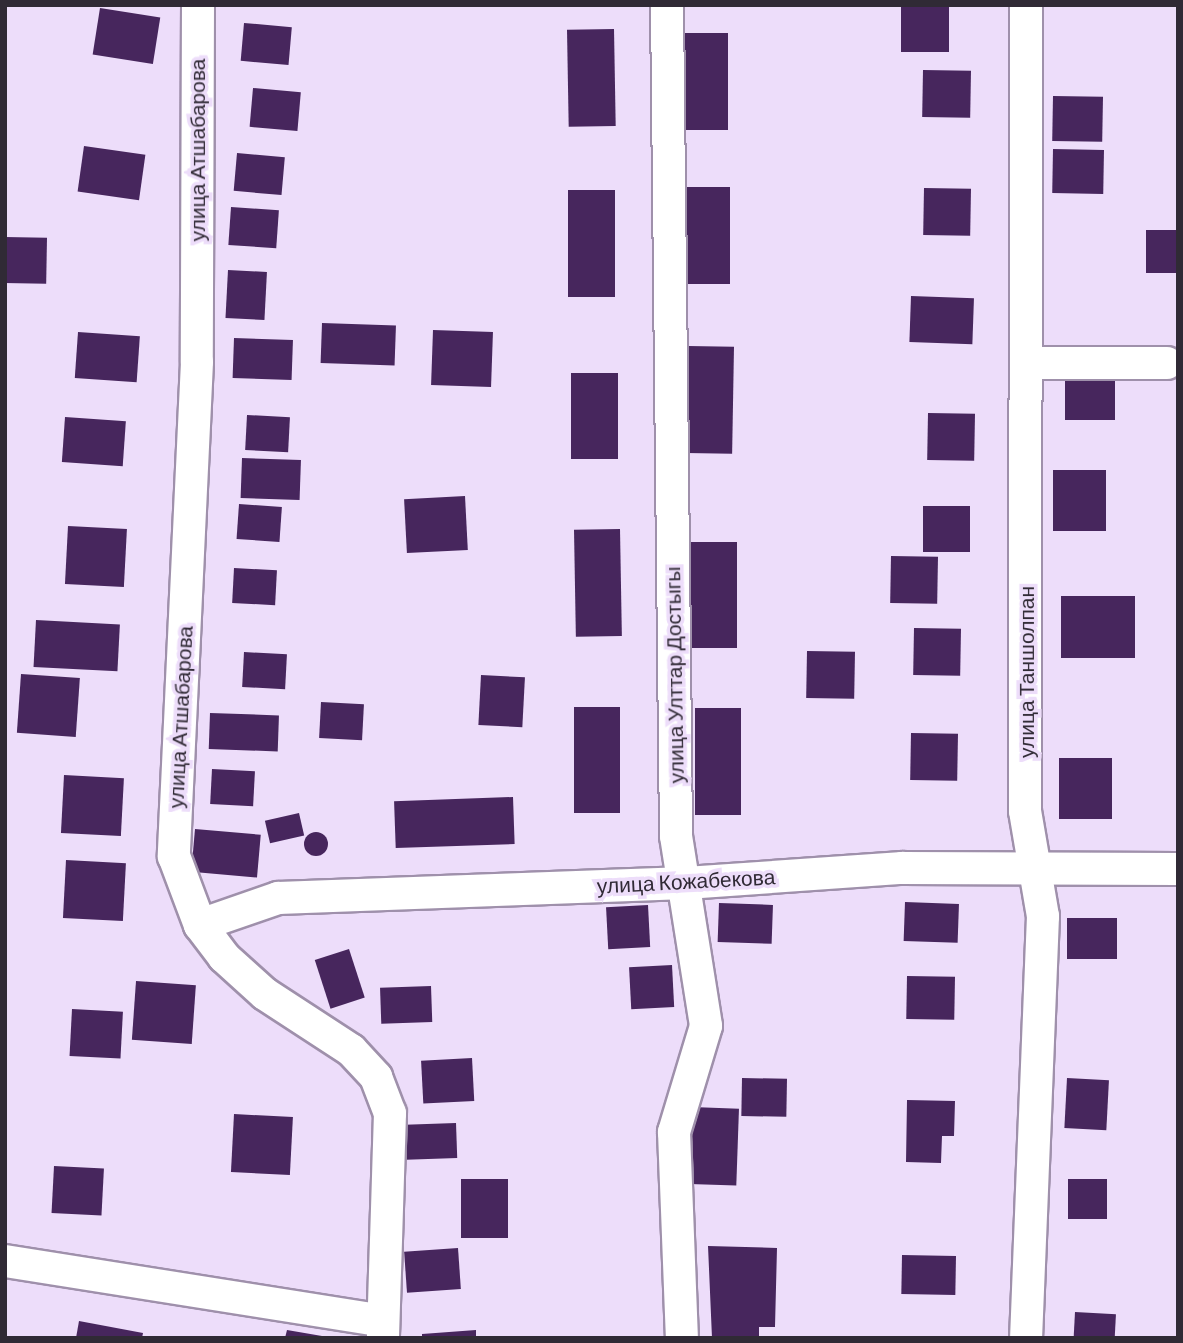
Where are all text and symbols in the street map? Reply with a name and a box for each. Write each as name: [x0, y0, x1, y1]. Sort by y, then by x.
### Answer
street label: улица Атшабарова: [184, 59, 210, 241]
street label: улица Улттар Достыгы: [660, 566, 688, 784]
street label: улица Таншолпан: [1013, 586, 1039, 758]
street label: улица Атшабарова: [163, 625, 197, 809]
street label: улица Кожабекова: [596, 864, 776, 898]

